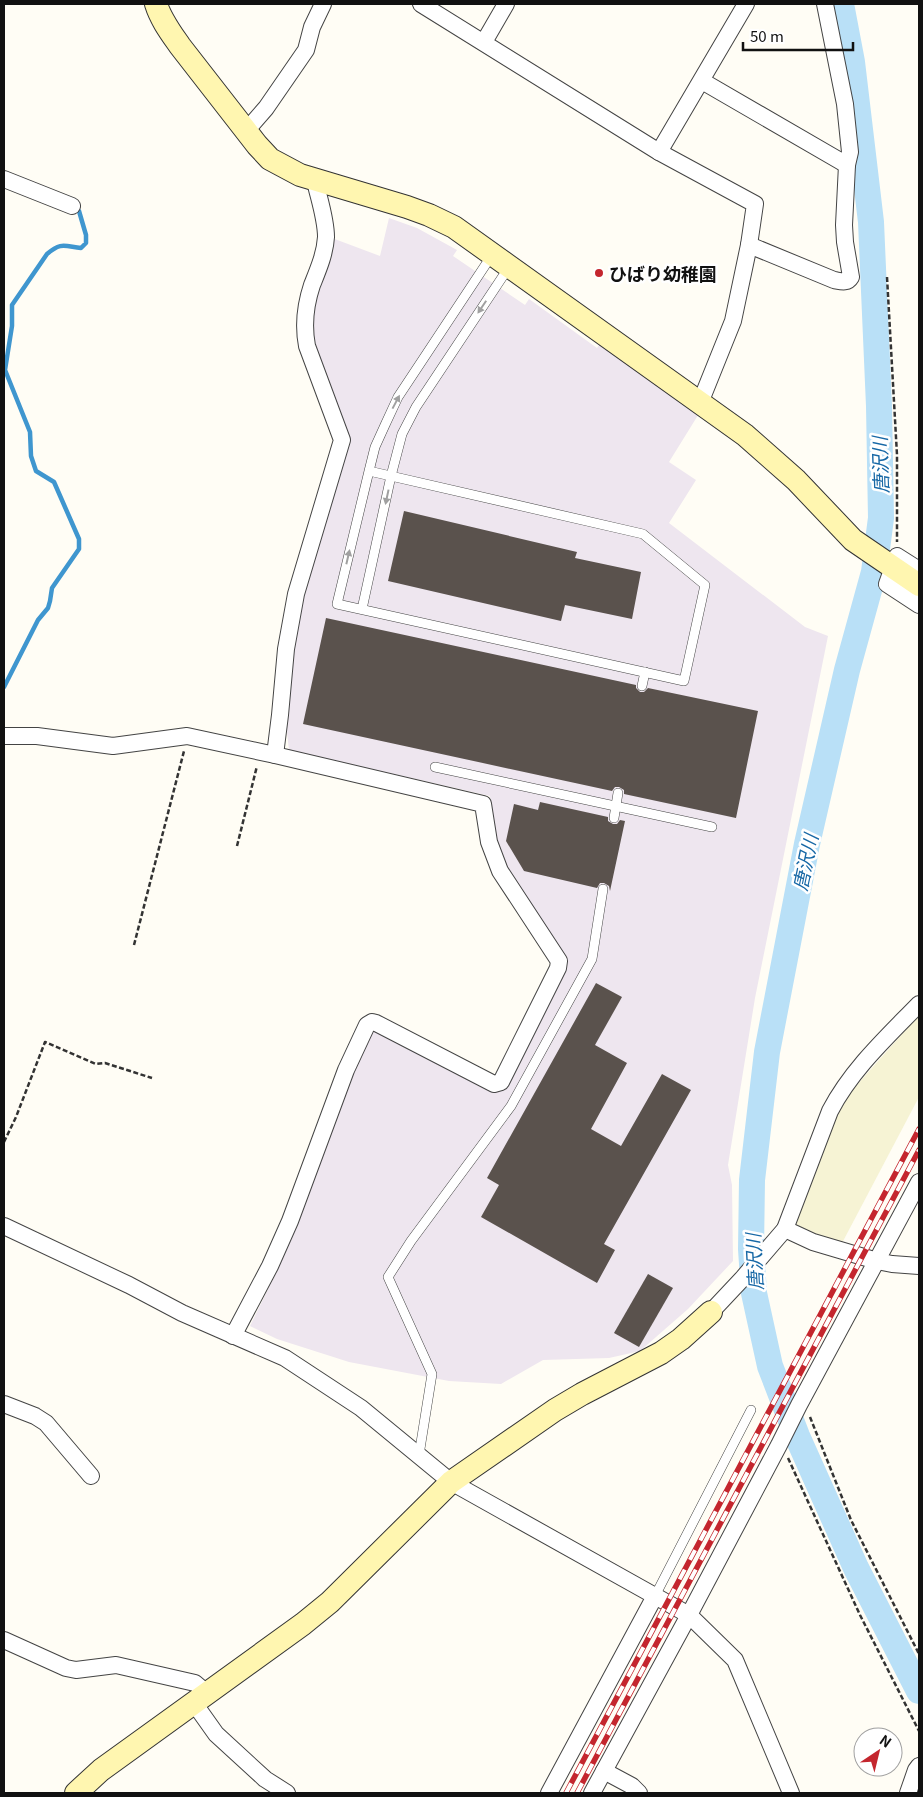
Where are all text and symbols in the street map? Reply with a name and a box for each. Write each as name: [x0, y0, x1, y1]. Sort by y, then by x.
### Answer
scale bar: [743, 20, 853, 52]
text: 50 m: [750, 25, 784, 46]
place label: ひばり幼稚園: [609, 260, 717, 286]
marker: ひばり幼稚園: [593, 267, 605, 279]
one-way arrow: [477, 300, 487, 314]
one-way arrow: [392, 395, 400, 409]
water label: 唐沢川: [864, 434, 893, 494]
one-way arrow: [383, 490, 391, 505]
one-way arrow: [344, 549, 352, 564]
water label: 唐沢川: [785, 829, 824, 893]
water label: 唐沢川: [738, 1231, 768, 1291]
north arrow: [853, 1727, 903, 1777]
text: N: [876, 1729, 896, 1752]

